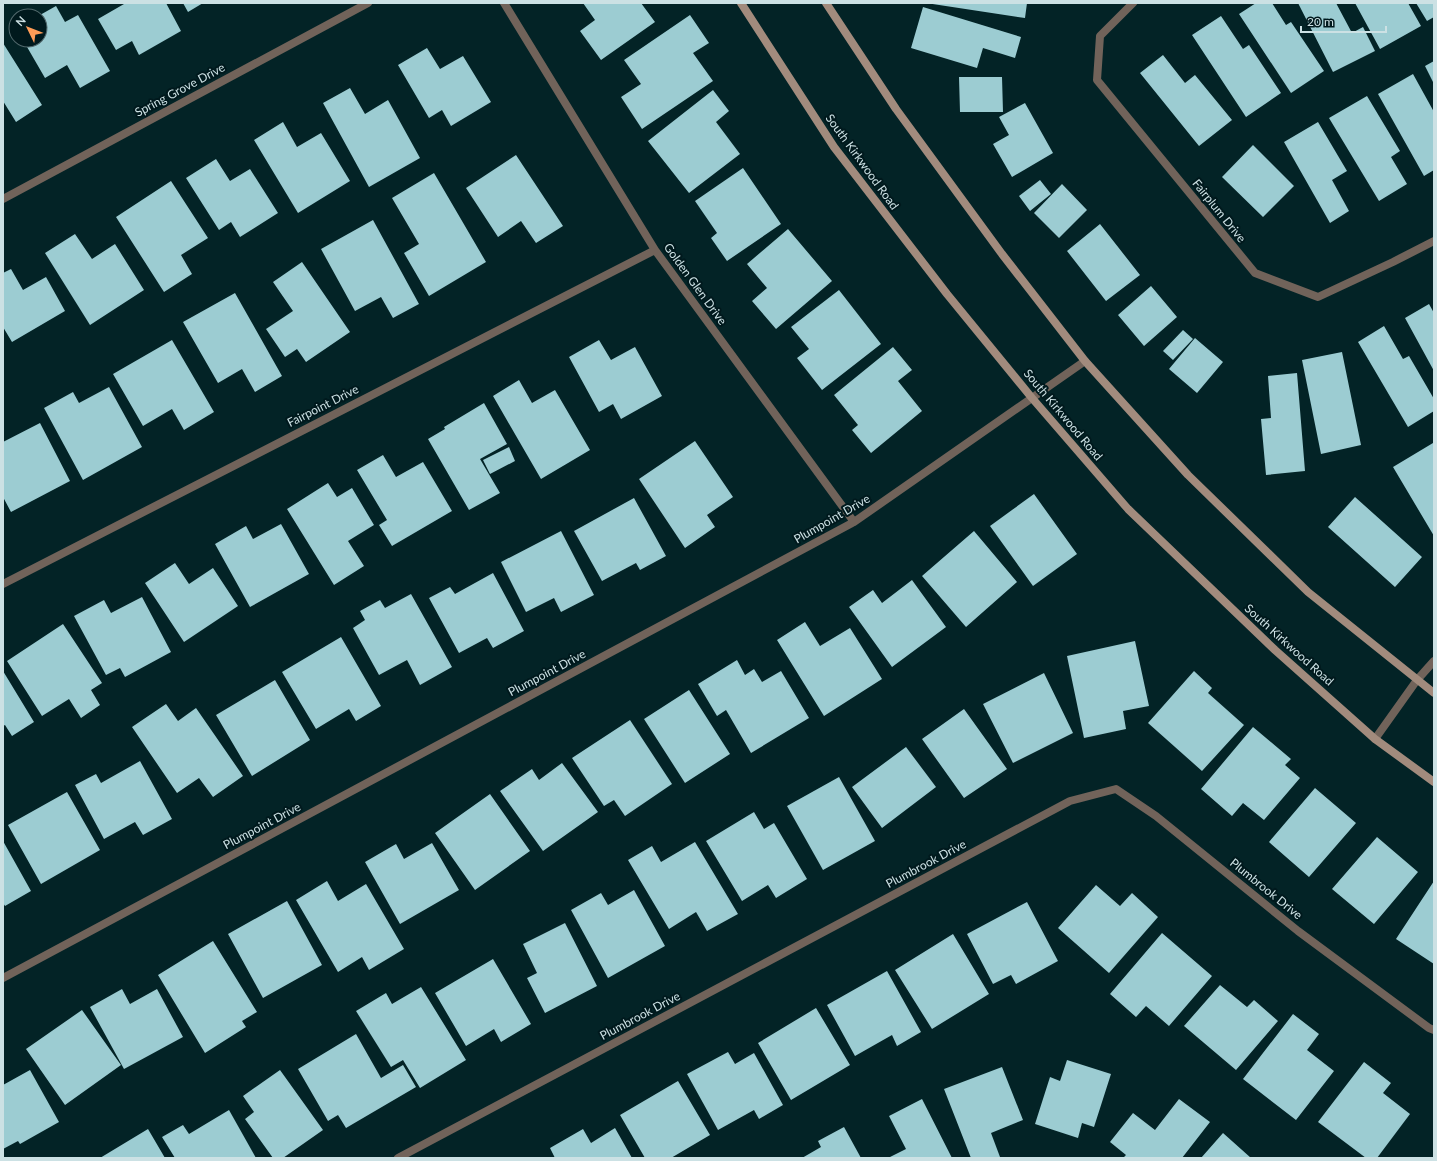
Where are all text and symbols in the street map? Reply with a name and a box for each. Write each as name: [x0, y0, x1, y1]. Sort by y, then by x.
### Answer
north arrow: [8, 8, 48, 48]
scale bar: [1301, 8, 1386, 34]
text: N: [13, 13, 28, 28]
text: 20 m: [1307, 14, 1334, 29]
street label: Spring Grove Drive: [132, 59, 227, 120]
street label: South Kirkwood Road: [823, 111, 902, 213]
street label: Fairplum Drive: [1189, 176, 1249, 245]
street label: Golden Glen Drive: [661, 240, 730, 328]
street label: South Kirkwood Road: [1021, 366, 1106, 463]
street label: Fairpoint Drive: [285, 381, 361, 430]
street label: Plumpoint Drive: [791, 491, 873, 546]
street label: South Kirkwood Road: [1242, 601, 1337, 689]
street label: Plumpoint Drive: [505, 646, 588, 699]
street label: Plumpoint Drive: [220, 799, 303, 852]
street label: Plumbrook Drive: [883, 836, 968, 891]
street label: Plumbrook Drive: [1227, 855, 1306, 922]
street label: Plumbrook Drive: [597, 988, 682, 1043]

